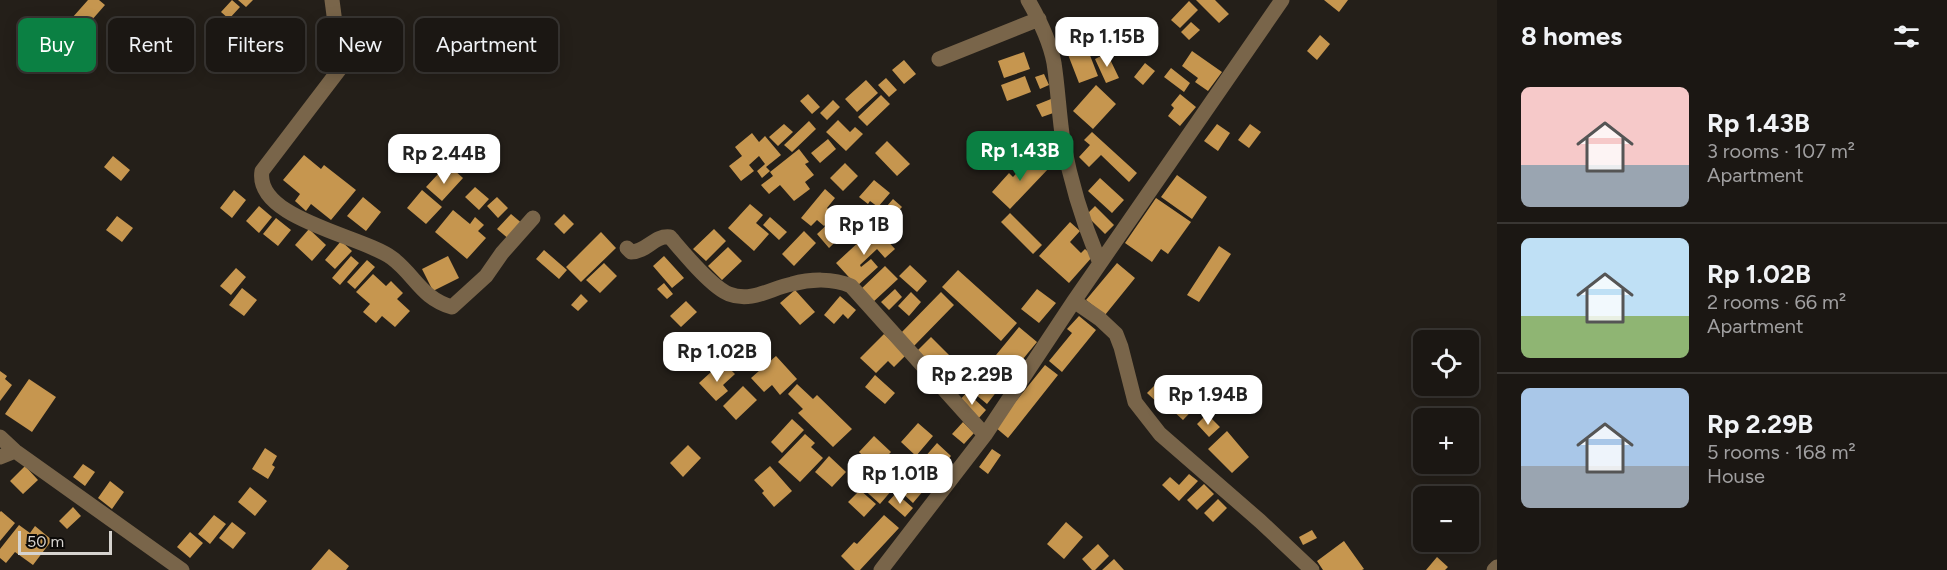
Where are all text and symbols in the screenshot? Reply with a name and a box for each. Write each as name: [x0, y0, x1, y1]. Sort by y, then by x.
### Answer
pin: Rp 1.15B: [1045, 17, 1169, 68]
chip: Buy: [18, 18, 96, 72]
chip: Rent: [108, 18, 194, 72]
chip: Filters: [206, 18, 305, 72]
chip: New: [317, 18, 403, 72]
chip: Apartment: [415, 18, 558, 72]
text: 8 homes: [1521, 20, 1622, 52]
icon: filters: [1890, 20, 1923, 53]
text: Rp 1.15B: [1069, 24, 1145, 48]
text: Rp 1.43B: [1707, 107, 1810, 139]
icon: home: [1569, 111, 1641, 183]
pin: Rp 1.43B: [958, 131, 1082, 182]
pin: Rp 2.44B: [382, 134, 506, 185]
text: Rp 1.43B: [980, 138, 1060, 162]
text: 3 rooms · 107 m²: [1707, 139, 1855, 163]
text: Rp 2.44B: [402, 141, 486, 165]
text: Apartment: [1707, 163, 1804, 187]
pin: Rp 1B: [822, 205, 906, 256]
text: Rp 1B: [839, 212, 889, 236]
text: Rp 1.02B: [1707, 258, 1811, 290]
icon: home: [1569, 262, 1641, 334]
text: 2 rooms · 66 m²: [1707, 290, 1846, 314]
text: Apartment: [1707, 314, 1804, 338]
map controls: [1413, 330, 1479, 552]
button: locate: [1413, 330, 1479, 396]
pin: Rp 1.02B: [655, 332, 779, 383]
text: Rp 1.02B: [677, 339, 757, 363]
pin: Rp 2.29B: [910, 355, 1034, 406]
text: Rp 2.29B: [931, 362, 1013, 386]
pin: Rp 1.94B: [1146, 375, 1270, 426]
text: Rp 1.94B: [1168, 382, 1248, 406]
button: +: [1413, 408, 1479, 474]
text: Rp 2.29B: [1707, 408, 1813, 440]
icon: home: [1569, 412, 1641, 484]
text: 5 rooms · 168 m²: [1707, 440, 1856, 464]
pin: Rp 1.01B: [838, 454, 962, 505]
text: Rp 1.01B: [862, 461, 938, 485]
text: House: [1707, 464, 1765, 488]
button: −: [1413, 486, 1479, 552]
scale bar: [18, 528, 112, 556]
text: 50 m: [27, 532, 64, 551]

